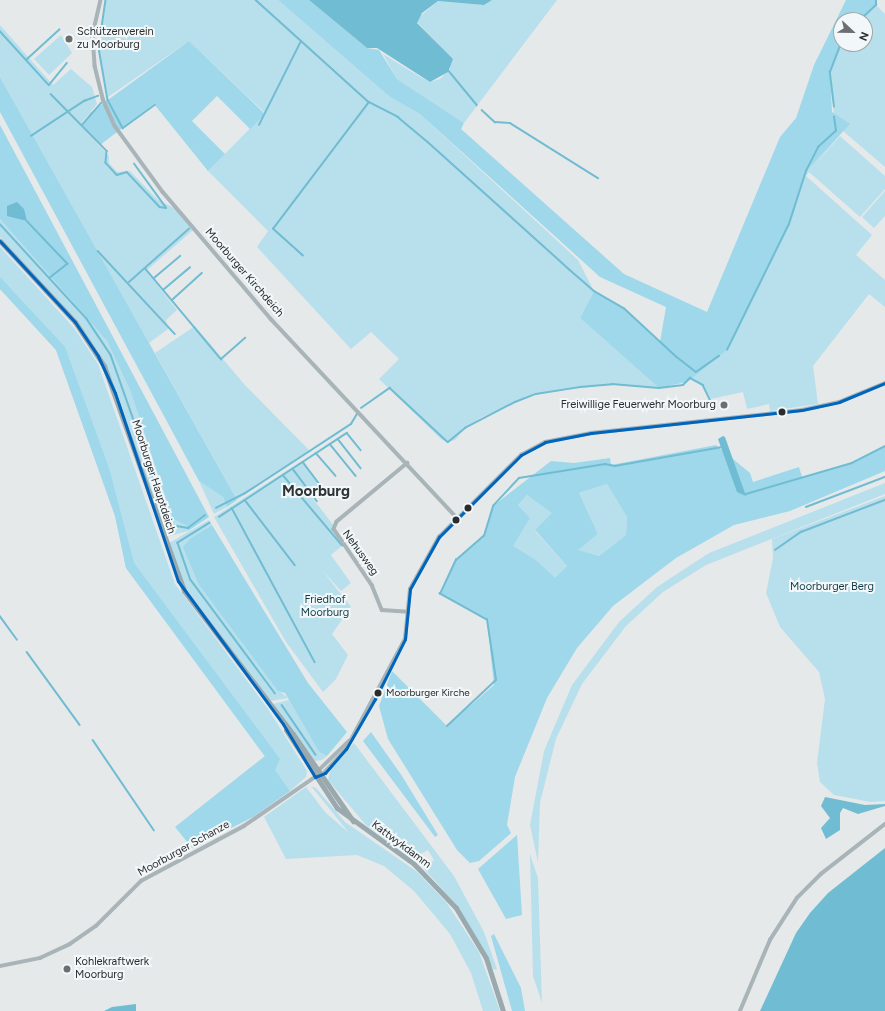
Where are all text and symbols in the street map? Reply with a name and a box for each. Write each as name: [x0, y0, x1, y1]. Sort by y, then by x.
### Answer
north arrow: [833, 12, 873, 52]
place label: Schützenverein zu Moorburg: [77, 26, 154, 52]
text: N: [856, 30, 871, 43]
marker: Schützenverein zu Moorburg: [64, 34, 74, 44]
street label: Moorburger Kirchdeich: [202, 226, 286, 320]
place label: Freiwillige Feuerwehr Moorburg: [561, 398, 716, 412]
marker: Freiwillige Feuerwehr Moorburg: [719, 400, 729, 410]
unlabelled marker: [777, 407, 787, 417]
street label: Moorburger Hauptdeich: [128, 419, 178, 535]
district label: Moorburg: [282, 483, 350, 501]
unlabelled marker: [463, 503, 473, 513]
unlabelled marker: [451, 515, 461, 525]
street label: Nehusweg: [339, 528, 381, 578]
park label: Moorburger Berg: [790, 580, 874, 594]
park label: Friedhof Moorburg: [301, 594, 349, 620]
place label: Moorburger Kirche: [386, 687, 470, 699]
marker: Moorburger Kirche: [373, 688, 383, 698]
street label: Moorburger Schanze: [136, 818, 232, 880]
street label: Kattwykdamm: [369, 818, 433, 872]
place label: Kohlekraftwerk Moorburg: [75, 956, 149, 982]
marker: Kohlekraftwerk Moorburg: [62, 964, 72, 974]

